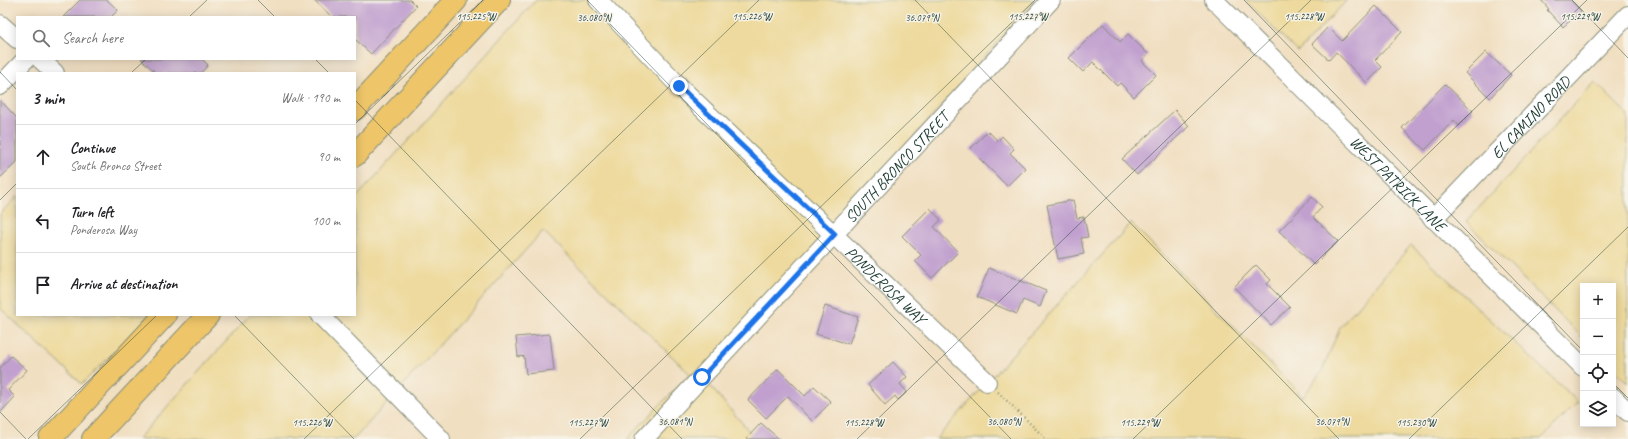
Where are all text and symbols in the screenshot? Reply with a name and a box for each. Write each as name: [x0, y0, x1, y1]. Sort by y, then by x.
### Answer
text: 115.225°W: [456, 10, 497, 23]
text: 115.226°W: [732, 10, 773, 23]
text: 115.227°W: [1008, 10, 1049, 23]
text: 115.228°W: [1284, 10, 1325, 23]
text: 115.229°W: [1560, 10, 1601, 23]
text: 36.080°N: [577, 11, 613, 24]
text: 36.079°N: [905, 11, 941, 24]
search box: [16, 16, 356, 60]
icon: search: [30, 27, 52, 49]
text: Search here: [62, 29, 123, 48]
street label: EL CAMINO ROAD: [1487, 71, 1576, 163]
route end: [670, 77, 688, 95]
text: 3 min: [32, 88, 65, 109]
text: Walk · 190 m: [281, 90, 340, 106]
street label: SOUTH BRONCO STREET: [841, 105, 956, 227]
street label: WEST PATRICK LANE: [1345, 132, 1451, 238]
text: Continue: [70, 139, 115, 158]
icon: ahead: [32, 146, 54, 168]
text: 90 m: [318, 149, 340, 165]
text: South Bronco Street: [70, 158, 161, 174]
text: Turn left: [70, 203, 113, 222]
icon: left: [32, 210, 54, 232]
text: 100 m: [312, 213, 340, 229]
text: Ponderosa Way: [70, 222, 137, 238]
street label: PONDEROSA WAY: [841, 242, 931, 331]
icon: arrive: [32, 274, 54, 296]
text: Arrive at destination: [70, 275, 177, 294]
map controls: [1580, 283, 1616, 427]
button: +: [1580, 283, 1616, 319]
button: −: [1580, 319, 1616, 355]
button: locate: [1580, 355, 1616, 391]
route start: [693, 368, 711, 386]
button: layers: [1580, 391, 1616, 427]
text: 36.081°N: [658, 415, 694, 428]
text: 36.080°N: [987, 415, 1023, 428]
text: 36.079°N: [1315, 415, 1351, 428]
text: 115.226°W: [292, 416, 333, 429]
text: 115.227°W: [568, 416, 609, 429]
text: 115.228°W: [844, 416, 885, 429]
text: 115.229°W: [1120, 416, 1161, 429]
text: 115.230°W: [1396, 416, 1437, 429]

